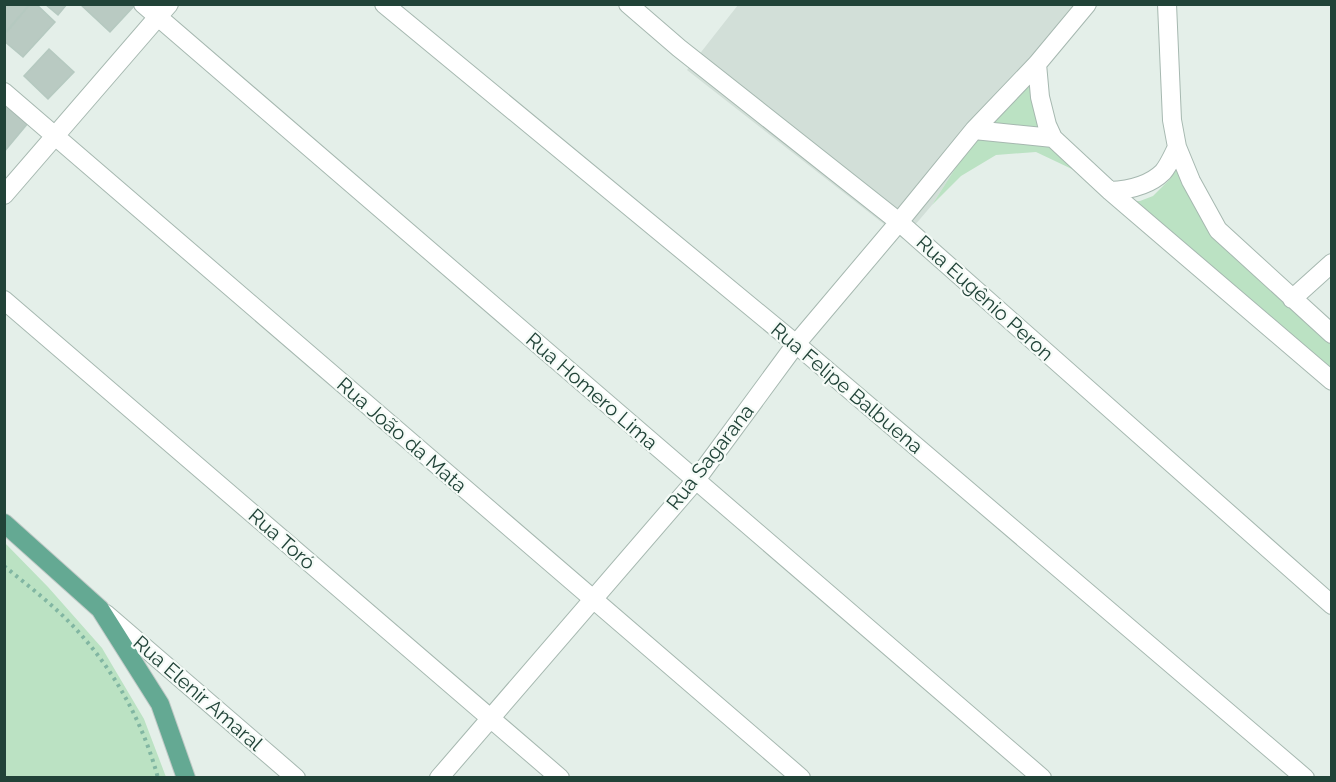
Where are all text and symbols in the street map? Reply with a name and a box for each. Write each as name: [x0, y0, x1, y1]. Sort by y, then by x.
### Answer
street label: Rua Eugênio Peron: [912, 230, 1058, 366]
street label: Rua Felipe Balbuena: [766, 317, 928, 459]
street label: Rua Homero Lima: [521, 327, 663, 455]
street label: Rua João da Mata: [332, 372, 472, 498]
street label: Rua Sagarana: [661, 399, 759, 515]
street label: Rua Toró: [244, 503, 320, 575]
street label: Rua Elenir Amaral: [128, 630, 268, 756]

